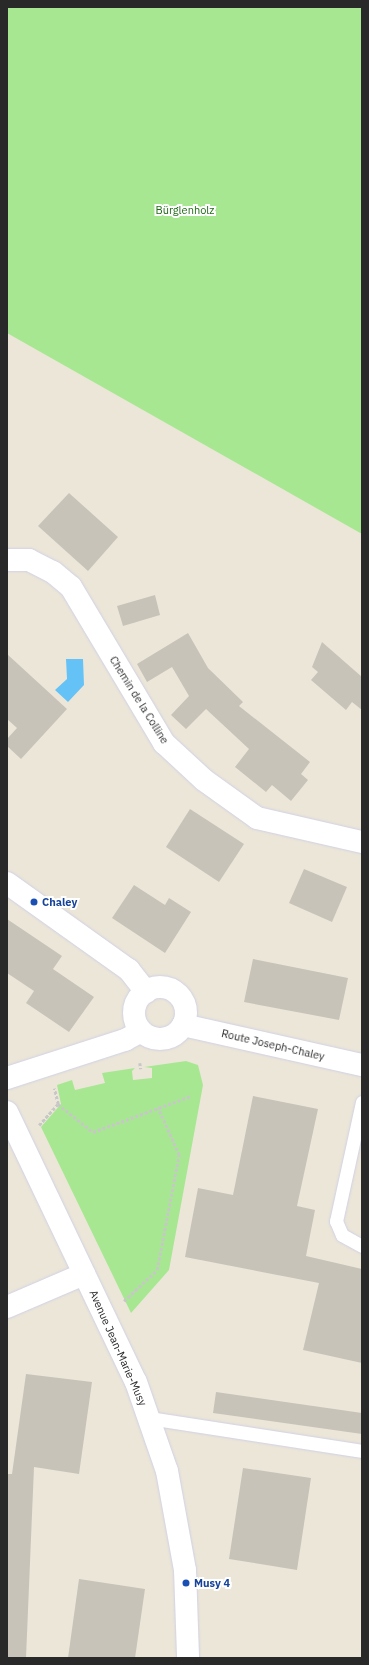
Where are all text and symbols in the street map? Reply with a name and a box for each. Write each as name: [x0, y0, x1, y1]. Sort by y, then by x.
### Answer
park label: Bürglenholz: [156, 203, 214, 217]
street label: Chemin de la Colline: [107, 654, 171, 746]
place label: Chaley: [42, 895, 77, 909]
marker: Chaley: [29, 897, 39, 907]
street label: Route Joseph-Chaley: [220, 1027, 326, 1063]
street label: Avenue Jean-Marie-Musy: [86, 1288, 150, 1408]
place label: Musy 4: [194, 1576, 230, 1590]
marker: Musy 4: [181, 1578, 191, 1588]

